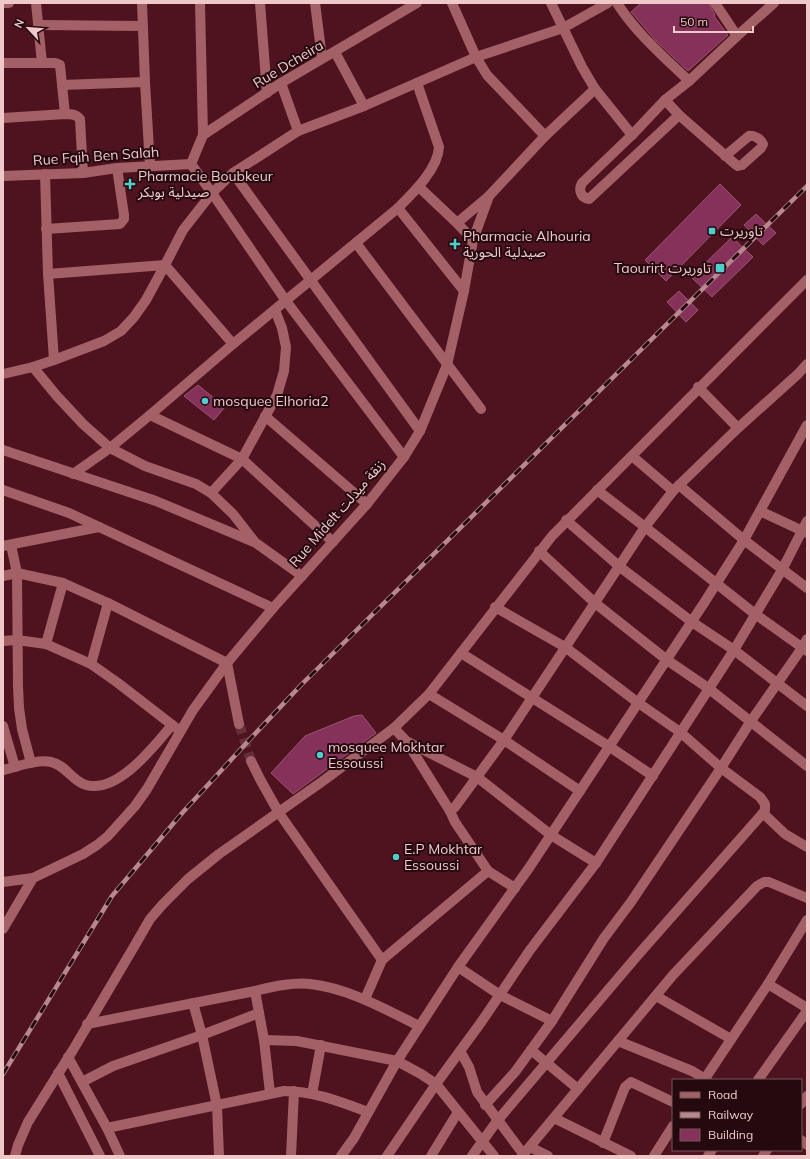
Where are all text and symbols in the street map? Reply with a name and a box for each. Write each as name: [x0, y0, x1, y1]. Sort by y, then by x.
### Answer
north arrow: [8, 8, 48, 48]
scale bar: [674, 8, 753, 34]
text: 50 m: [680, 14, 708, 29]
text: N: [11, 17, 27, 30]
street label: Rue Dcheira: [250, 36, 326, 92]
street label: Rue Fqih Ben Salah: [32, 143, 160, 169]
place label: Pharmacie Boubkeur صيدلية بوبكر: [137, 167, 274, 201]
marker: Pharmacie Boubkeur صيدلية بوبكر: [125, 179, 135, 189]
place label: تاوريرت: [720, 222, 763, 240]
marker: تاوريرت: [707, 226, 717, 236]
place label: Pharmacie Alhouria صيدلية الحورية: [463, 227, 591, 261]
marker: Pharmacie Alhouria صيدلية الحورية: [450, 239, 460, 249]
place label: Taourirt تاوريرت: [614, 259, 711, 277]
marker: Taourirt تاوريرت: [714, 262, 726, 274]
place label: mosquee Elhoria2: [213, 392, 329, 410]
marker: mosquee Elhoria2: [200, 396, 210, 406]
street label: Rue Midelt زنقة ميدلت: [285, 455, 389, 571]
place label: mosquee Mokhtar Essoussi: [328, 738, 445, 772]
marker: mosquee Mokhtar Essoussi: [315, 750, 325, 760]
place label: E.P Mokhtar Essoussi: [404, 840, 483, 874]
marker: E.P Mokhtar Essoussi: [391, 852, 401, 862]
legend: [672, 1079, 802, 1151]
text: Road: [708, 1087, 737, 1102]
text: Railway: [708, 1107, 754, 1122]
text: Building: [708, 1127, 753, 1142]

